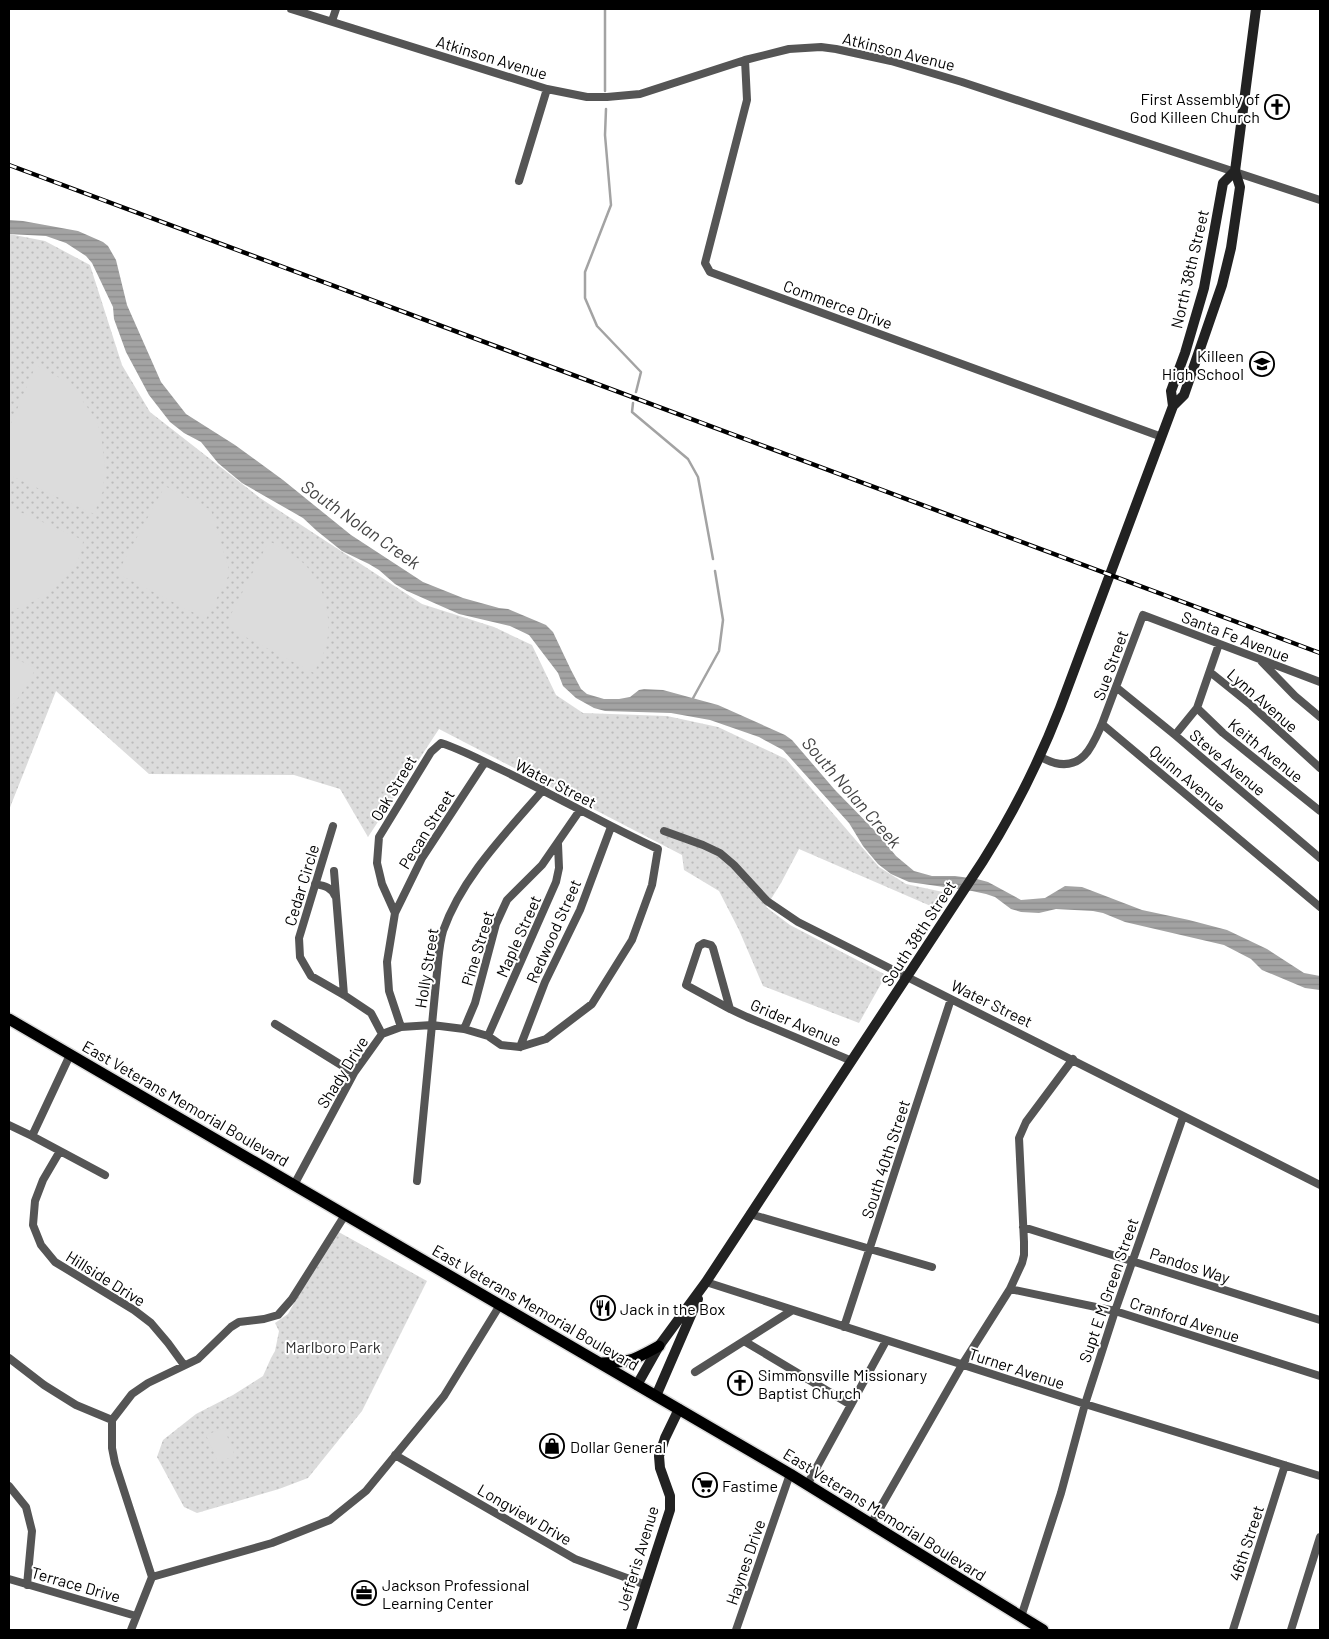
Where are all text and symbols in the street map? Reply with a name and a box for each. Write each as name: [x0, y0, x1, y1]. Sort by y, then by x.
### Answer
street label: Atkinson Avenue: [841, 28, 957, 74]
street label: Atkinson Avenue: [434, 31, 550, 83]
place label: First Assembly of God Killeen Church: [1130, 89, 1260, 126]
church icon: First Assembly of God Killeen Church: [1264, 94, 1290, 120]
street label: North 38th Street: [1166, 208, 1212, 330]
street label: Commerce Drive: [781, 275, 895, 333]
place label: Killeen High School: [1162, 346, 1244, 383]
school or university icon: Killeen High School: [1249, 351, 1275, 377]
water label: South Nolan Creek: [297, 475, 425, 573]
street label: Santa Fe Avenue: [1179, 607, 1293, 665]
street label: Sue Street: [1089, 627, 1131, 703]
street label: Lynn Avenue: [1224, 664, 1302, 736]
street label: Keith Avenue: [1225, 714, 1307, 786]
street label: Steve Avenue: [1186, 725, 1270, 799]
water label: South Nolan Creek: [798, 732, 906, 852]
street label: Quinn Avenue: [1146, 741, 1230, 815]
street label: Oak Street: [366, 752, 420, 824]
street label: Water Street: [512, 755, 600, 811]
street label: Pecan Street: [394, 786, 458, 872]
street label: Cedar Circle: [280, 842, 322, 928]
street label: Redwood Street: [522, 876, 584, 986]
street label: South 38th Street: [877, 877, 959, 989]
street label: Maple Street: [492, 892, 544, 980]
street label: Pine Street: [457, 908, 497, 988]
street label: Holly Street: [410, 927, 442, 1009]
street label: Water Street: [948, 975, 1036, 1031]
street label: Grider Avenue: [748, 994, 844, 1050]
street label: Shady Drive: [312, 1033, 372, 1111]
street label: East Veterans Memorial Boulevard: [79, 1036, 293, 1170]
street label: South 40th Street: [857, 1097, 913, 1221]
street label: Supt E M Green Street: [1074, 1215, 1142, 1365]
street label: East Veterans Memorial Boulevard: [429, 1240, 643, 1374]
street label: Pandos Way: [1147, 1243, 1233, 1287]
street label: Hillside Drive: [63, 1246, 149, 1310]
street label: Cranford Avenue: [1128, 1292, 1242, 1346]
restaurant icon: Jack in the Box: [590, 1295, 616, 1321]
place label: Jack in the Box: [620, 1299, 725, 1318]
park label: Marlboro Park: [285, 1337, 381, 1356]
street label: Turner Avenue: [967, 1344, 1067, 1392]
place label: Simmonsville Missionary Baptist Church: [758, 1365, 928, 1402]
church icon: Simmonsville Missionary Baptist Church: [727, 1370, 753, 1396]
shop icon: Dollar General: [539, 1433, 565, 1459]
place label: Dollar General: [570, 1437, 666, 1456]
street label: East Veterans Memorial Boulevard: [780, 1444, 990, 1584]
supermarket icon: Fastime: [692, 1472, 718, 1498]
place label: Fastime: [722, 1476, 778, 1495]
street label: Longview Drive: [475, 1479, 575, 1549]
street label: Jefferis Avenue: [612, 1503, 662, 1613]
street label: 46th Street: [1225, 1503, 1267, 1583]
street label: Haynes Drive: [721, 1517, 769, 1607]
street label: Terrace Drive: [29, 1562, 123, 1606]
place label: Jackson Professional Learning Center: [382, 1575, 530, 1612]
office icon: Jackson Professional Learning Center: [351, 1580, 377, 1606]

